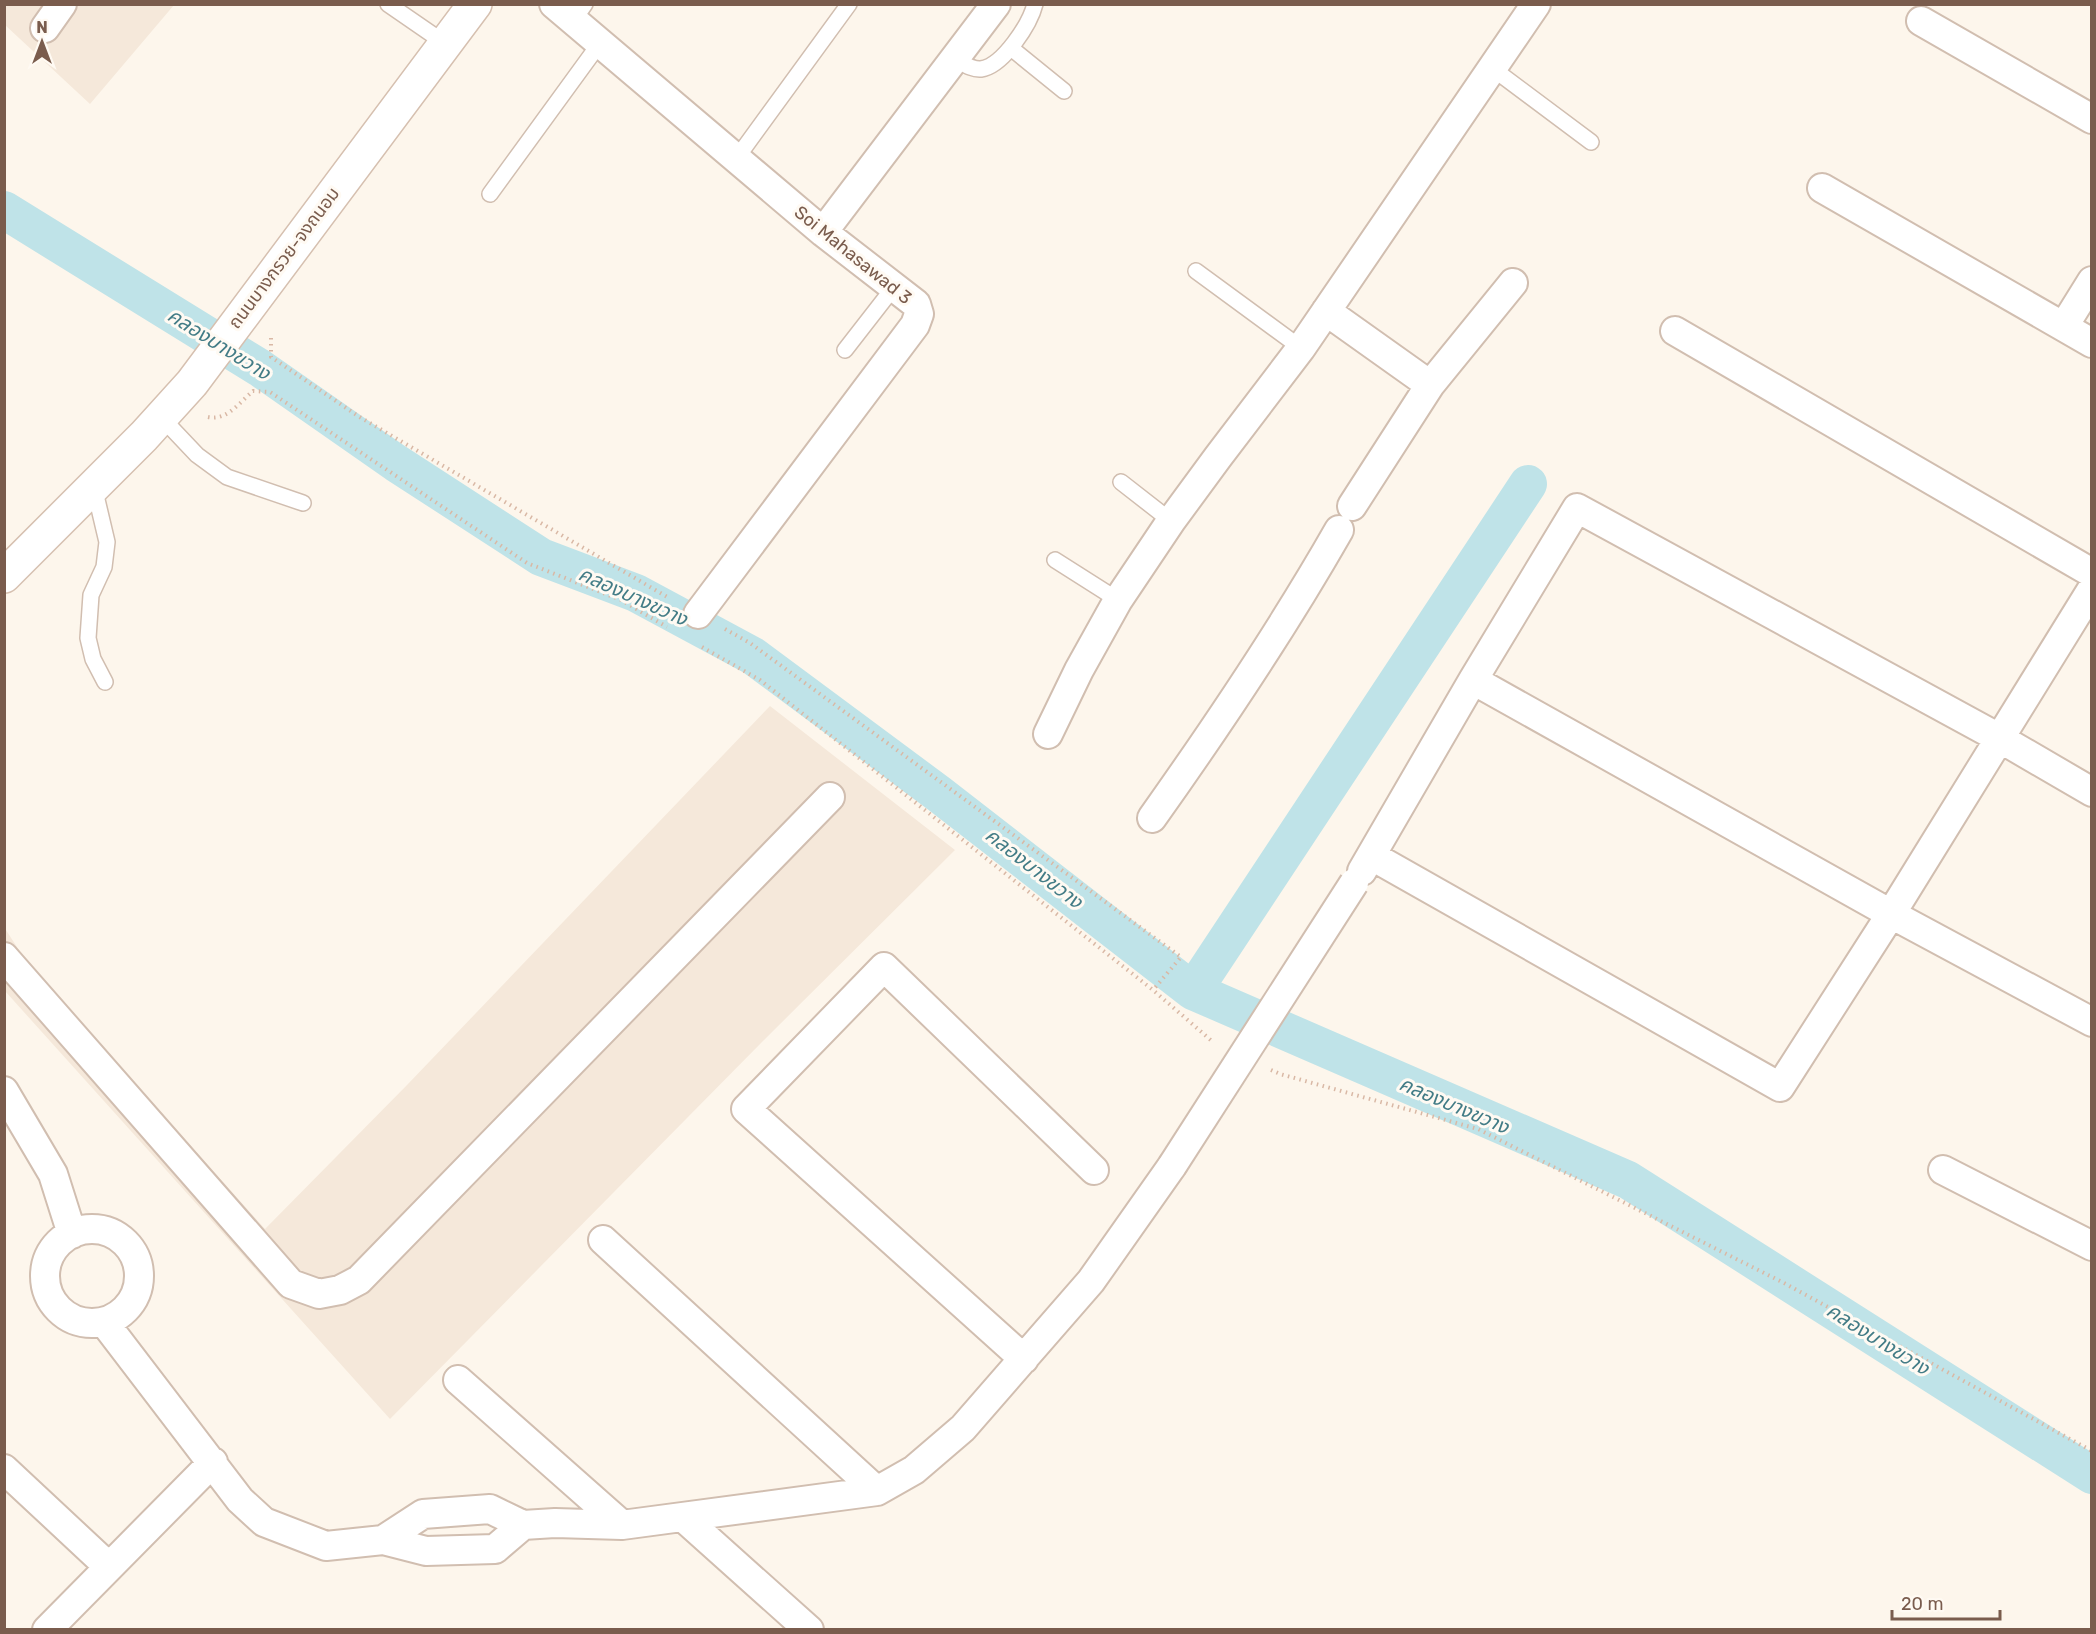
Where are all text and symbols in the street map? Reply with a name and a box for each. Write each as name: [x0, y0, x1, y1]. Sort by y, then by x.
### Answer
north arrow: [12, 12, 72, 72]
text: N: [36, 18, 48, 37]
street label: ถนนบางกรวย-จงถนอม: [224, 183, 344, 333]
street label: Soi Mahasawad 3: [790, 201, 916, 309]
water label: คลองบางขวาง: [163, 303, 276, 386]
water label: คลองบางขวาง: [575, 561, 692, 631]
water label: คลองบางขวาง: [981, 823, 1088, 914]
water label: คลองบางขวาง: [1396, 1071, 1513, 1139]
water label: คลองบางขวาง: [1822, 1298, 1935, 1381]
scale bar: [1892, 1583, 2000, 1621]
text: 20 m: [1901, 1593, 1943, 1615]

